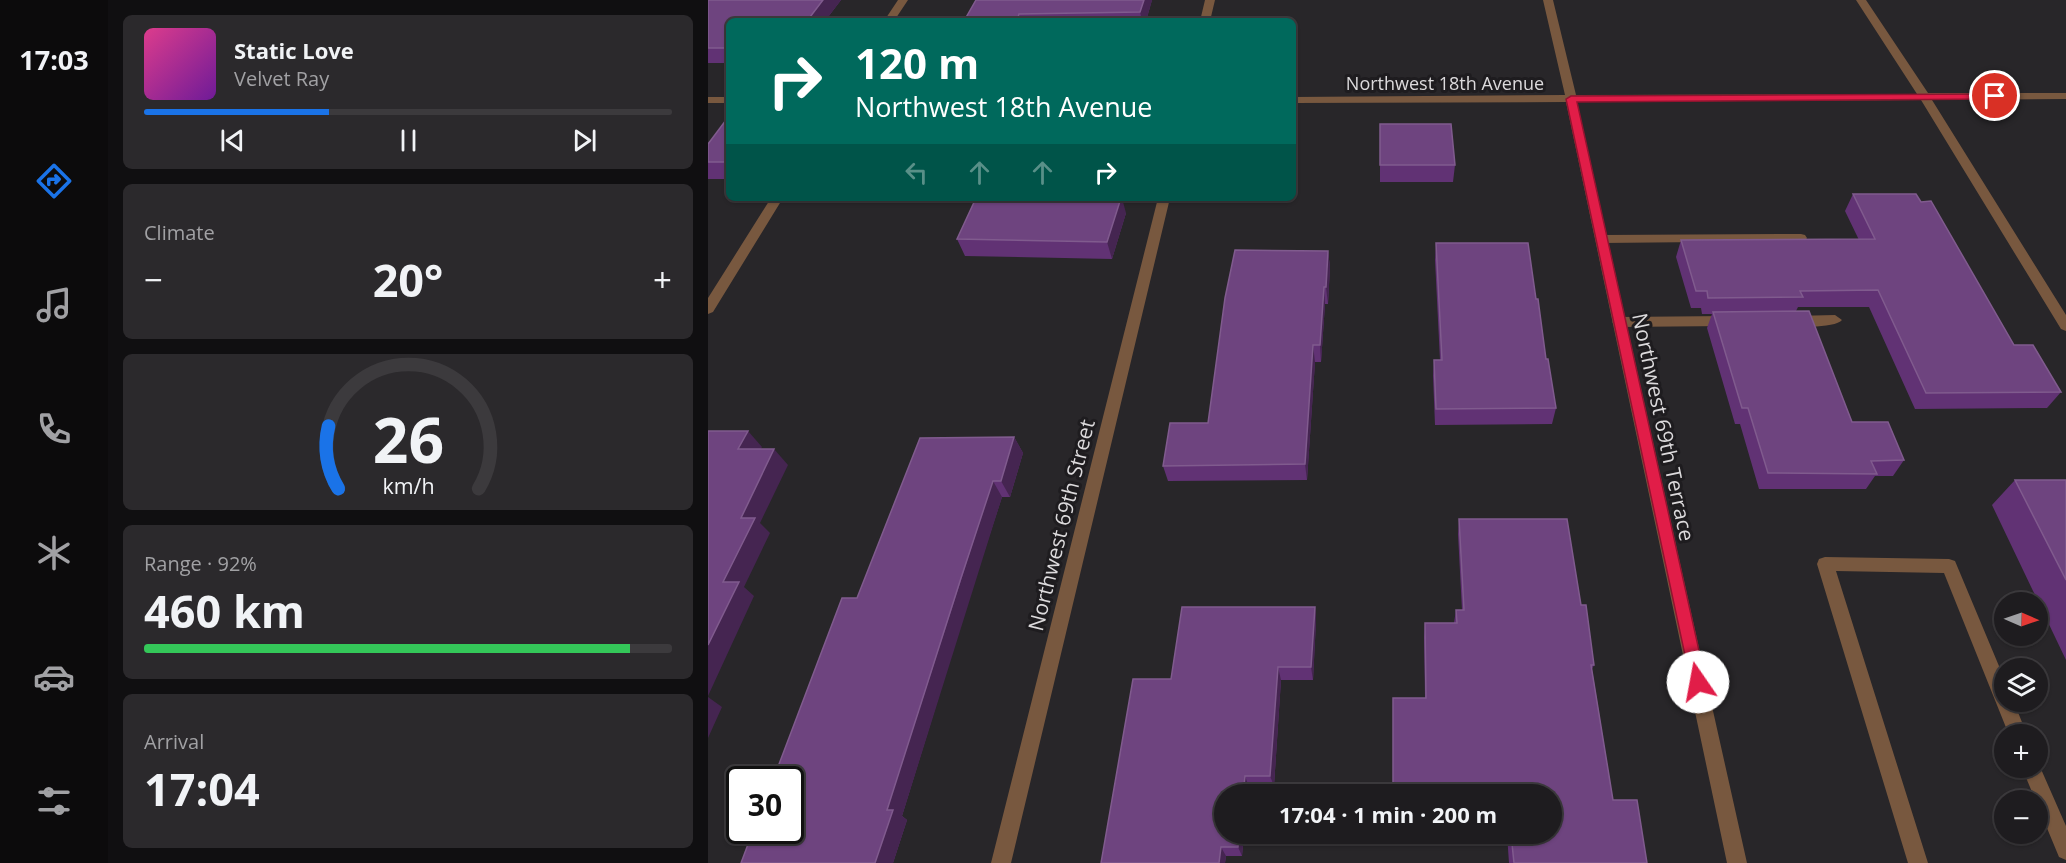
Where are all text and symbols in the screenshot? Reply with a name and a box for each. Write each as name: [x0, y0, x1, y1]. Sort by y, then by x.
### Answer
text: 120 m: [855, 34, 979, 91]
text: Static Love: [234, 35, 354, 65]
text: 17:03: [19, 41, 89, 78]
icon: right: [756, 42, 834, 120]
text: Velvet Ray: [234, 65, 329, 92]
pin: [1969, 70, 2020, 121]
street label: Northwest 18th Avenue: [1346, 71, 1544, 95]
icon: arrive: [1978, 79, 2011, 112]
text: Northwest 18th Avenue: [855, 88, 1152, 125]
icon: previous: [216, 124, 249, 157]
icon: pause: [392, 124, 425, 157]
icon: next: [568, 124, 601, 157]
icon: left: [900, 156, 933, 189]
icon: ahead: [963, 156, 996, 189]
icon: ahead: [1026, 156, 1059, 189]
icon: right: [1089, 156, 1122, 189]
icon: directions: [33, 160, 75, 202]
text: Climate: [144, 219, 215, 246]
text: 20°: [373, 249, 443, 310]
text: −: [144, 257, 163, 302]
text: +: [653, 257, 672, 302]
icon: music: [33, 284, 75, 326]
street label: Northwest 69th Terrace: [1626, 310, 1702, 544]
text: 26: [372, 396, 444, 481]
icon: phone: [33, 408, 75, 450]
street label: Northwest 69th Street: [1021, 416, 1101, 634]
text: km/h: [382, 471, 434, 500]
icon: climate: [33, 532, 75, 574]
text: Range · 92%: [144, 550, 257, 577]
text: 460 km: [144, 580, 305, 641]
north arrow: [1994, 592, 2048, 646]
map controls: [1994, 592, 2048, 844]
position arrow: [1666, 650, 1730, 714]
icon: car: [33, 656, 75, 698]
button: layers: [1994, 658, 2048, 712]
button: +: [1994, 724, 2048, 778]
text: Arrival: [144, 728, 204, 755]
text: 17:04: [144, 758, 260, 819]
speed limit sign: 30: [726, 766, 804, 844]
icon: filters: [33, 780, 75, 822]
button: −: [1994, 790, 2048, 844]
text: 17:04 · 1 min · 200 m: [1279, 799, 1497, 829]

